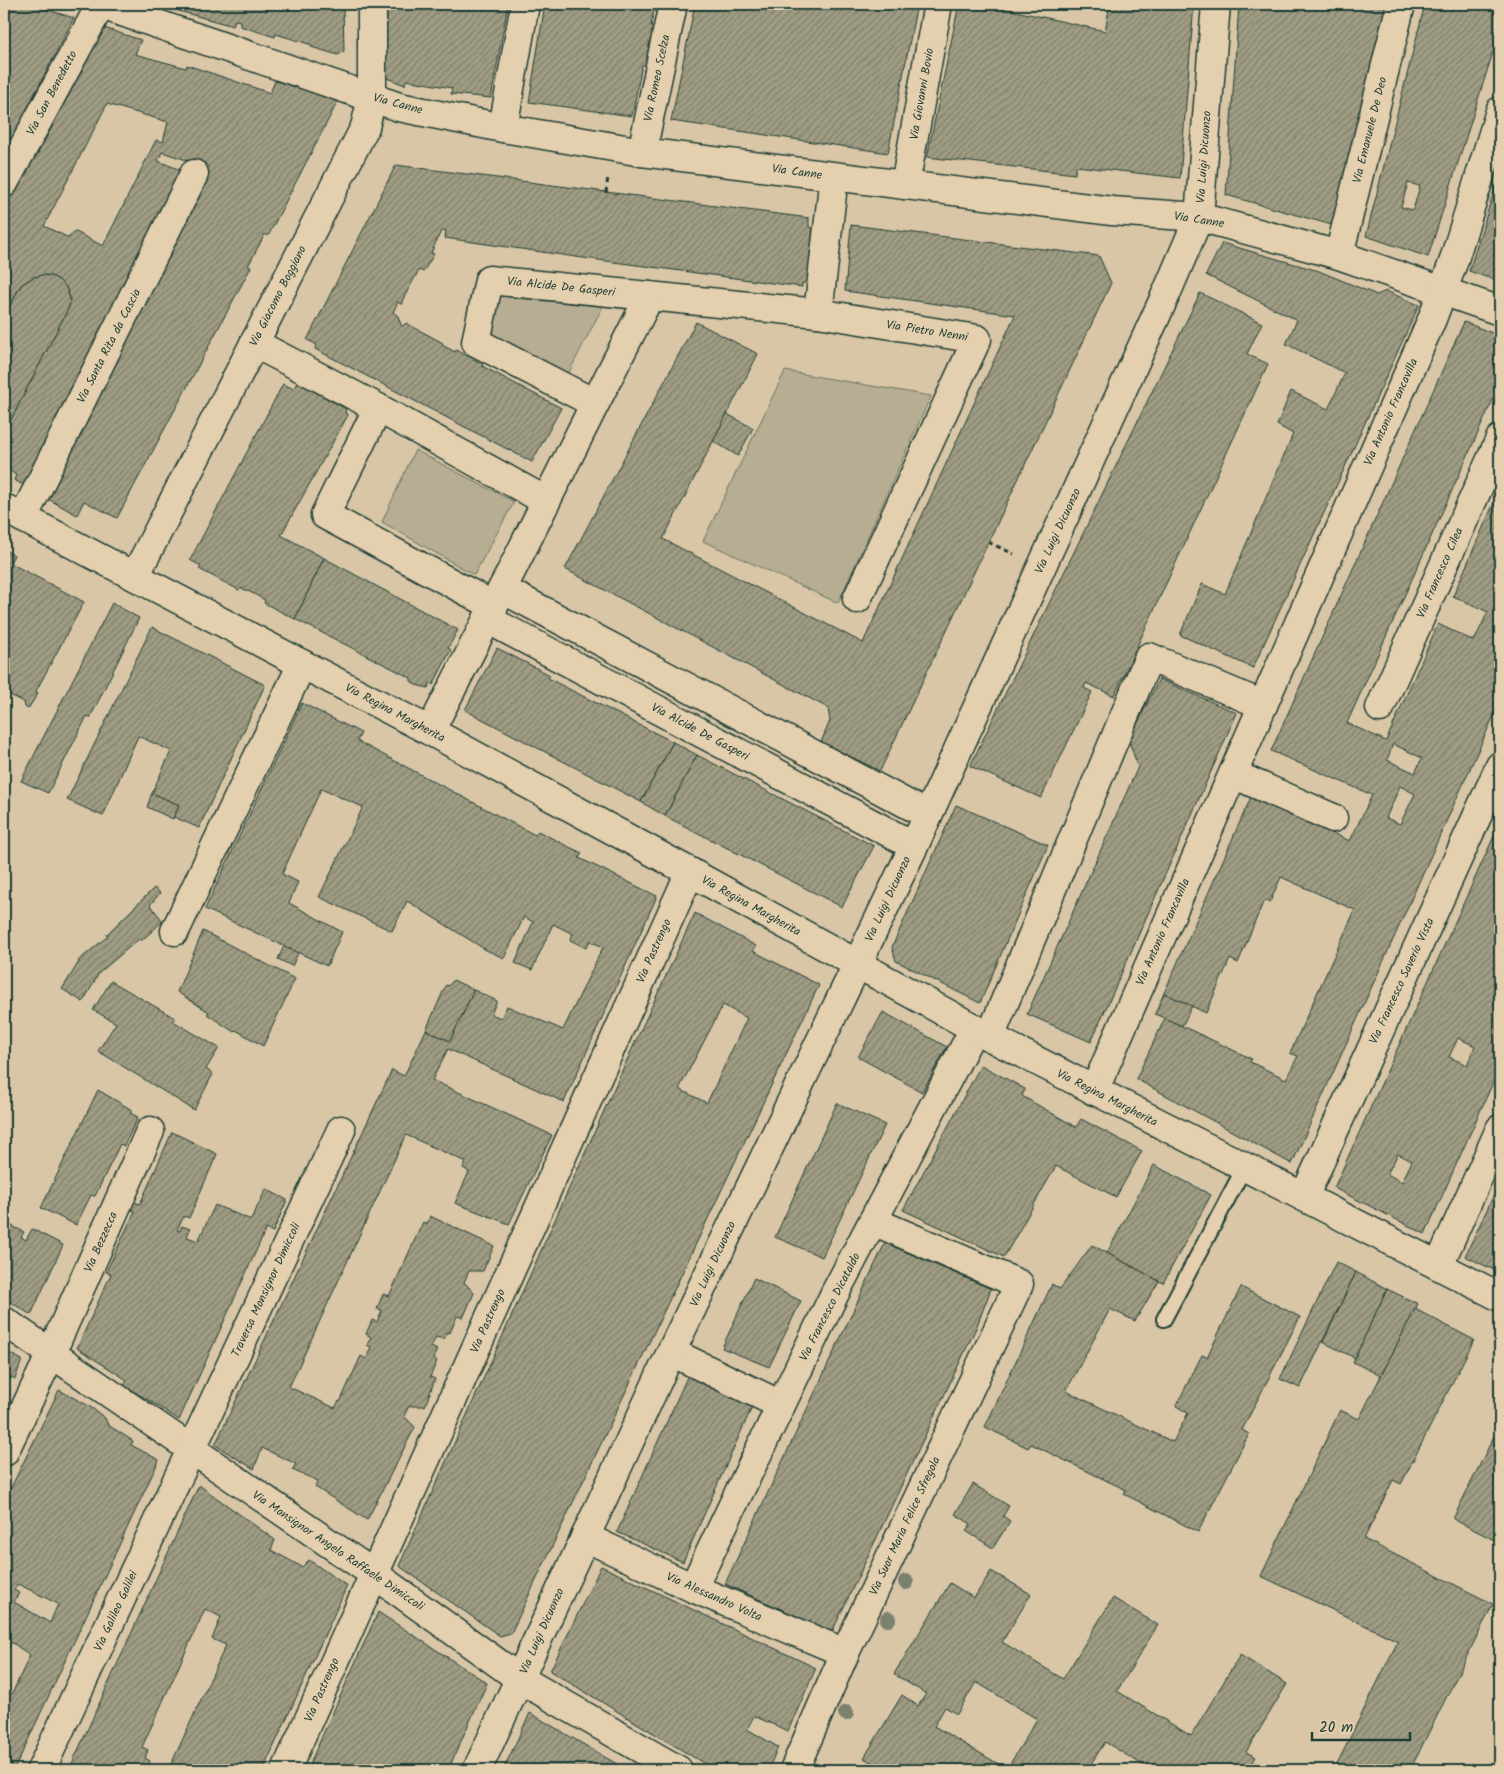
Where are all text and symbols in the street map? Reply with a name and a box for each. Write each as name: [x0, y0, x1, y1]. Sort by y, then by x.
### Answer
street label: Via Romeo Scelza: [639, 32, 676, 123]
street label: Via San Benedetto: [22, 47, 82, 139]
street label: Via Giovanni Bovio: [905, 47, 939, 141]
street label: Via Emanuele De Deo: [1348, 75, 1392, 185]
street label: Via Canne: [371, 88, 426, 120]
street label: Via Luigi Dicuonzo: [1191, 110, 1217, 204]
street label: Via Canne: [771, 159, 824, 185]
street label: Via Canne: [1172, 207, 1226, 233]
street label: Via Giacomo Boggiano: [244, 242, 312, 350]
street label: Via Alcide De Gasperi: [506, 272, 617, 302]
street label: Via Santa Rita da Cascia: [72, 285, 146, 407]
street label: Via Pietro Nenni: [885, 315, 970, 347]
street label: Via Antonio Francavilla: [1359, 355, 1423, 469]
street label: Via Luigi Dicuonzo: [1030, 485, 1086, 577]
street label: Via Francesco Cilea: [1412, 524, 1469, 621]
street label: Via Regina Margherita: [341, 679, 449, 748]
street label: Via Alcide De Gasperi: [648, 698, 753, 766]
street label: Via Luigi Dicuonzo: [860, 853, 916, 945]
street label: Via Regina Margherita: [698, 871, 805, 941]
street label: Via Antonio Francavilla: [1131, 875, 1195, 989]
street label: Via Francesco Saverio Vista: [1364, 914, 1440, 1047]
street label: Via Pastrengo: [631, 916, 677, 986]
street label: Via Regina Margherita: [1053, 1064, 1161, 1132]
street label: Via Bezzecca: [79, 1208, 123, 1276]
street label: Via Luigi Dicuonzo: [685, 1218, 741, 1310]
street label: Traversa Monsignor Dimiccoli: [226, 1219, 306, 1360]
street label: Via Francesco Dicataldo: [794, 1249, 866, 1365]
street label: Via Pastrengo: [465, 1286, 511, 1356]
street label: Via Suor Maria Felice Sfregola: [864, 1453, 946, 1599]
street label: Via Monsignor Angelo Raffaele Dimiccoli: [248, 1486, 429, 1617]
street label: Via Galileo Galilei: [89, 1567, 143, 1654]
street label: Via Alessandro Volta: [663, 1567, 765, 1627]
street label: Via Luigi Dicuonzo: [515, 1585, 569, 1677]
street label: Via Pastrengo: [299, 1655, 345, 1725]
scale bar: [1312, 1709, 1409, 1741]
text: 20 m: [1319, 1716, 1353, 1740]

